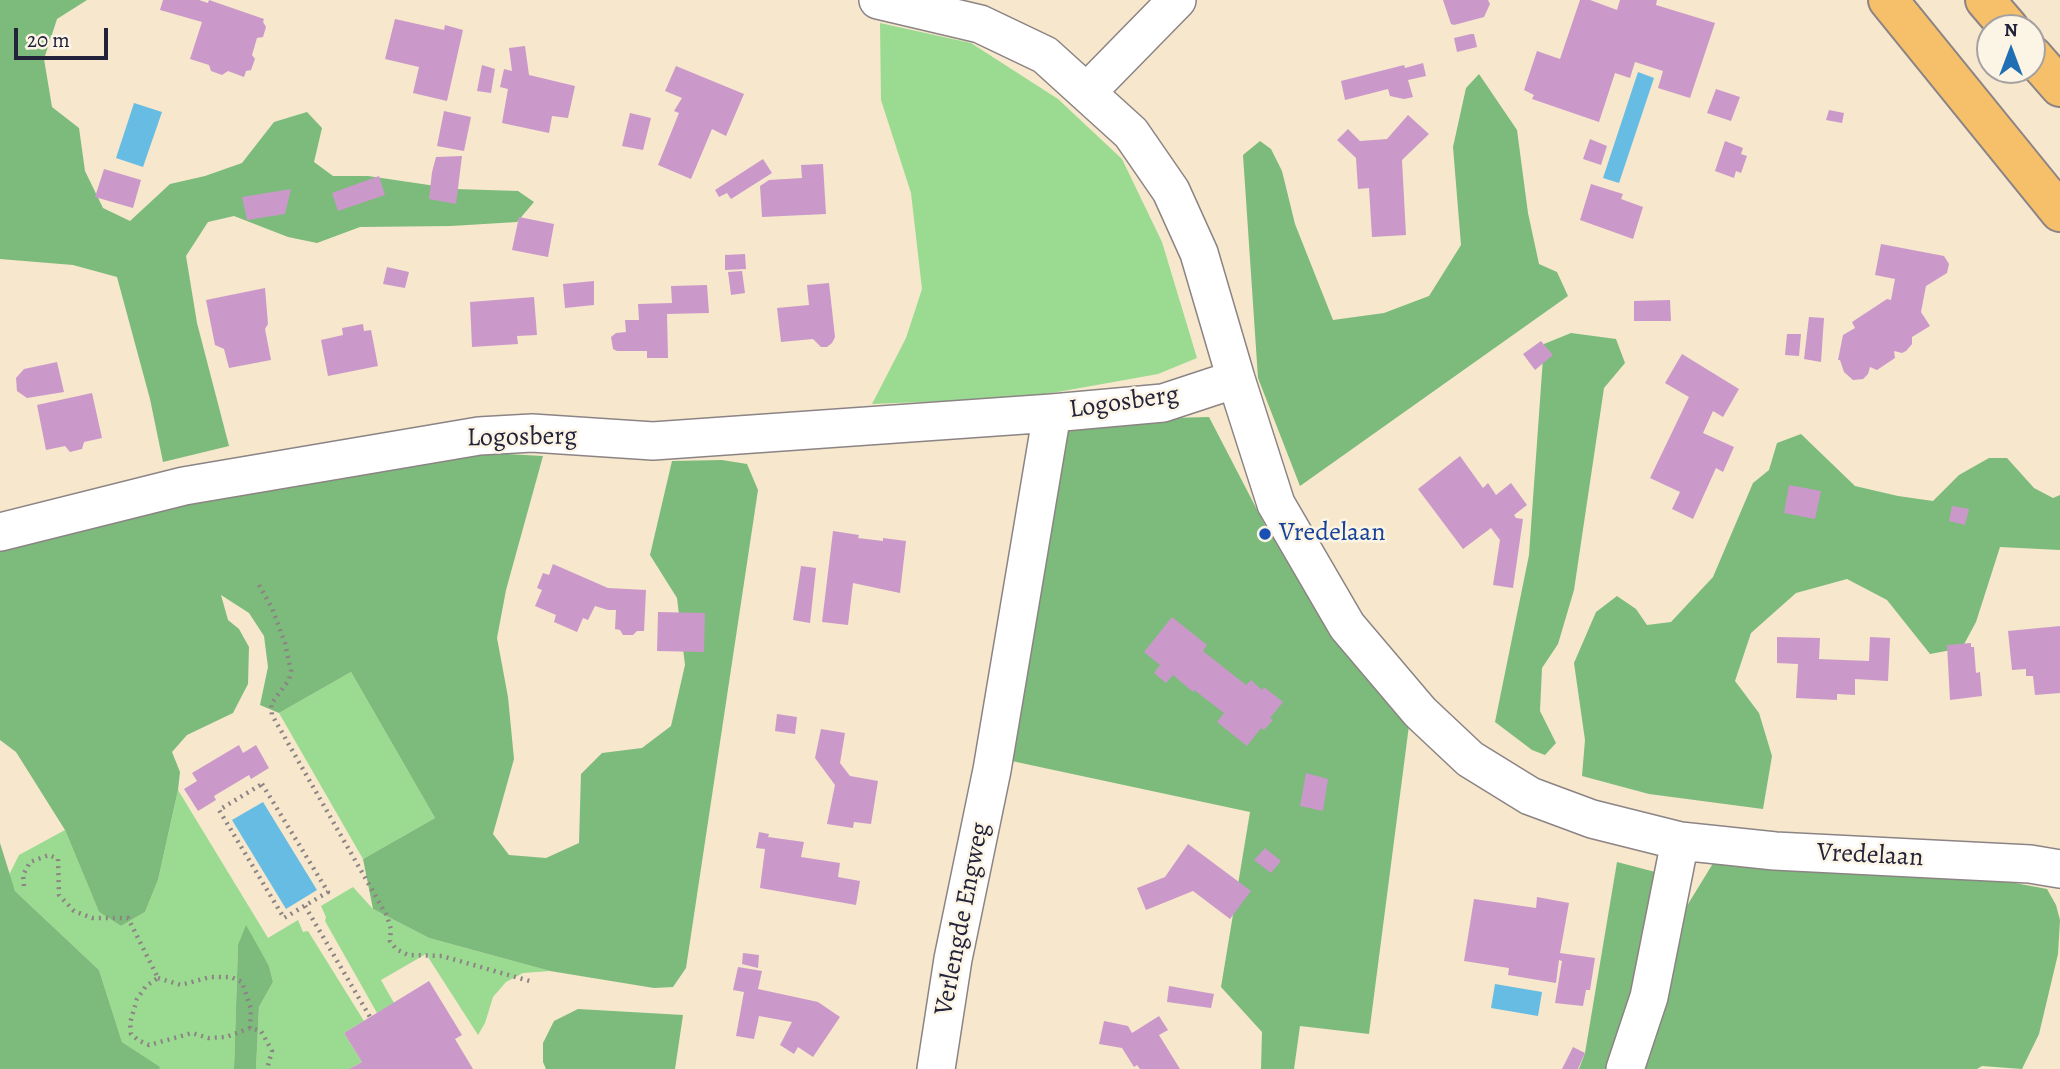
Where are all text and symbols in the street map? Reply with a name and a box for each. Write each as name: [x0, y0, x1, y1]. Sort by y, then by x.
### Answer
scale bar: [18, 14, 112, 58]
north arrow: [1976, 14, 2046, 84]
text: N: [2004, 17, 2018, 43]
text: 20 m: [27, 26, 70, 54]
street label: Logosberg: [1067, 380, 1181, 426]
street label: Logosberg: [467, 421, 577, 455]
place label: Vredelaan: [1279, 518, 1386, 550]
marker: Vredelaan: [1257, 526, 1273, 542]
street label: Verlengde Engweg: [929, 820, 997, 1018]
street label: Vredelaan: [1816, 838, 1924, 874]

